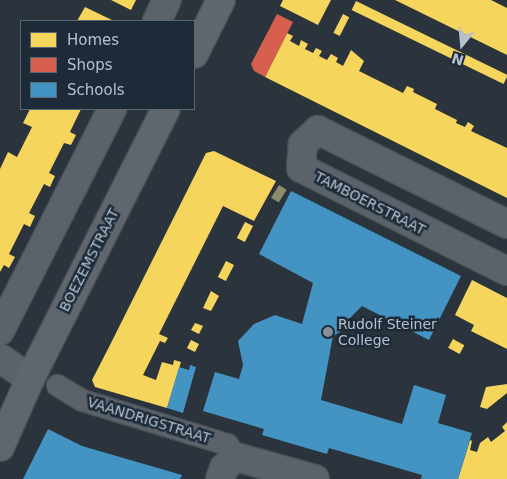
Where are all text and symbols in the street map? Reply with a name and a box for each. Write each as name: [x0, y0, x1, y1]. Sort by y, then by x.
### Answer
legend: [20, 20, 195, 110]
north arrow: [437, 20, 487, 70]
text: Homes: [67, 31, 119, 49]
text: N: [450, 50, 466, 69]
text: Shops: [67, 56, 113, 74]
text: Schools: [67, 81, 125, 99]
street label: TAMBOERSTRAAT: [312, 168, 428, 238]
street label: BOEZEMSTRAAT: [56, 206, 122, 314]
place label: Rudolf Steiner College: [338, 316, 437, 348]
marker: Rudolf Steiner College: [322, 326, 334, 338]
street label: VAANDRIGSTRAAT: [85, 393, 213, 447]

